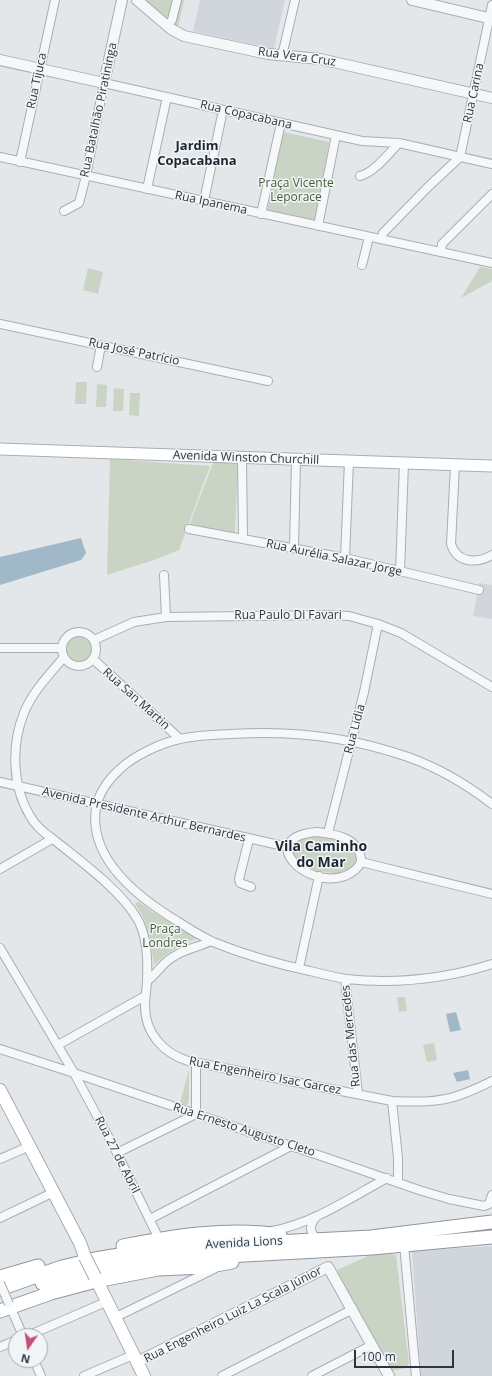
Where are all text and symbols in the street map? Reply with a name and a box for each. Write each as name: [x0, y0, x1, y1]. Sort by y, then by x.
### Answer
street label: Rua Batalhão Piratininga: [78, 41, 120, 179]
street label: Rua Vera Cruz: [257, 44, 337, 70]
street label: Rua Tijuca: [24, 52, 50, 110]
street label: Rua Carina: [461, 62, 487, 124]
street label: Rua Copacabana: [199, 97, 293, 133]
district label: Jardim Copacabana: [157, 138, 237, 169]
park label: Praça Vicente Leporace: [258, 177, 334, 205]
street label: Rua Ipanema: [173, 188, 249, 218]
street label: Rua José Patrício: [87, 335, 181, 369]
street label: Avenida Winston Churchill: [173, 448, 319, 468]
street label: Rua Aurélia Salazar Jorge: [265, 537, 403, 579]
street label: Rua Paulo Di Favari: [234, 609, 342, 623]
street label: Rua San Martin: [99, 665, 173, 733]
street label: Rua Lidia: [341, 703, 369, 755]
street label: Avenida Presidente Arthur Bernardes: [41, 785, 247, 845]
district label: Vila Caminho do Mar: [275, 839, 367, 872]
park label: Praça Londres: [142, 923, 188, 951]
street label: Rua das Mercedes: [339, 984, 363, 1088]
street label: Rua Engenheiro Isac Garcez: [188, 1054, 342, 1098]
street label: Rua Ernesto Augusto Cleto: [171, 1100, 317, 1160]
street label: Rua 27 de Abril: [91, 1114, 143, 1196]
street label: Avenida Lions: [205, 1234, 283, 1252]
street label: Rua Engenheiro Luiz La Scala Júnior: [142, 1264, 324, 1366]
north arrow: [8, 1328, 48, 1368]
scale bar: [356, 1342, 456, 1368]
text: 100 m: [361, 1348, 396, 1365]
text: N: [19, 1351, 31, 1368]

